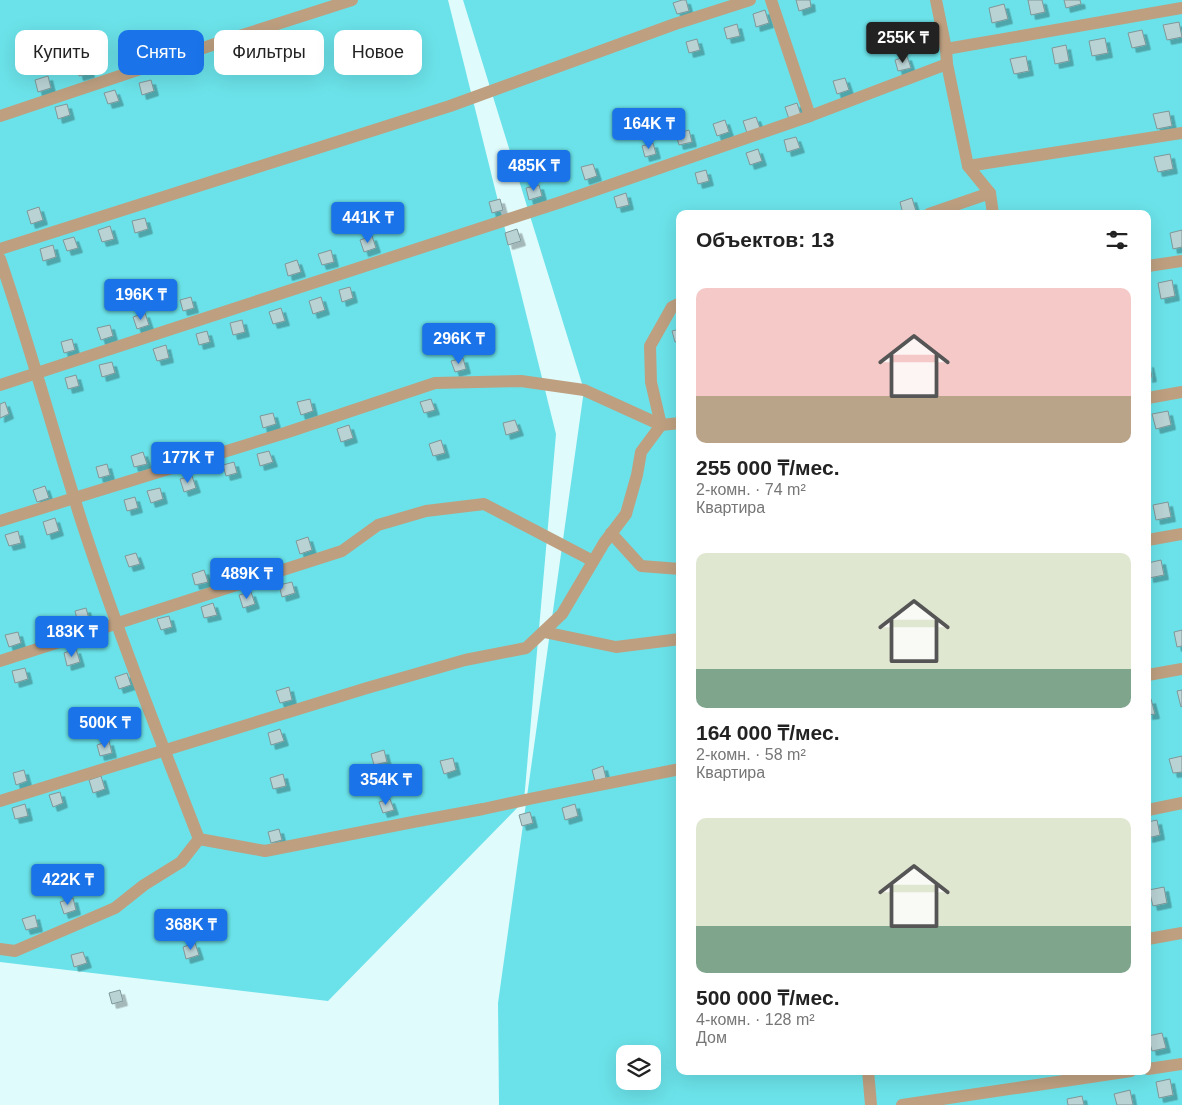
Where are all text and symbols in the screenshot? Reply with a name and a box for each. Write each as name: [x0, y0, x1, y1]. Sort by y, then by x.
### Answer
pin: 255K ₸: [862, 22, 944, 64]
text: 255K ₸: [877, 29, 929, 46]
chip: Купить: [15, 30, 108, 75]
chip: Снять: [118, 30, 204, 75]
chip: Фильтры: [214, 30, 324, 75]
chip: Новое: [334, 30, 422, 75]
pin: 164K ₸: [608, 108, 690, 150]
text: 164K ₸: [623, 115, 675, 132]
pin: 485K ₸: [493, 150, 575, 192]
text: 485K ₸: [508, 157, 560, 174]
pin: 441K ₸: [327, 202, 409, 244]
text: 441K ₸: [342, 209, 394, 226]
icon: filters: [1103, 226, 1131, 254]
text: Объектов: 13: [696, 228, 834, 251]
pin: 196K ₸: [100, 278, 182, 321]
text: 196K ₸: [115, 286, 167, 303]
icon: home: [869, 321, 959, 411]
pin: 296K ₸: [418, 322, 500, 365]
text: 296K ₸: [433, 330, 485, 347]
pin: 177K ₸: [147, 442, 229, 484]
text: 177K ₸: [162, 449, 214, 466]
text: 255 000 ₸/мес.: [696, 456, 840, 479]
text: 2-комн. · 74 m²: [696, 481, 806, 498]
text: Квартира: [696, 499, 765, 516]
pin: 489K ₸: [206, 558, 288, 600]
text: 489K ₸: [221, 565, 273, 582]
icon: home: [869, 586, 959, 676]
pin: 183K ₸: [31, 616, 113, 658]
text: 183K ₸: [46, 623, 98, 640]
pin: 500K ₸: [64, 706, 146, 749]
text: 500K ₸: [79, 714, 131, 731]
text: 164 000 ₸/мес.: [696, 721, 840, 744]
text: 2-комн. · 58 m²: [696, 746, 806, 763]
pin: 354K ₸: [345, 764, 427, 806]
text: Квартира: [696, 764, 765, 781]
text: 354K ₸: [360, 771, 412, 788]
icon: home: [869, 851, 959, 941]
pin: 422K ₸: [27, 864, 109, 906]
text: 422K ₸: [42, 871, 94, 888]
pin: 368K ₸: [150, 908, 232, 951]
text: 368K ₸: [165, 916, 217, 933]
text: 500 000 ₸/мес.: [696, 986, 840, 1009]
text: 4-комн. · 128 m²: [696, 1011, 815, 1028]
text: Дом: [696, 1029, 727, 1046]
map controls: [616, 1045, 661, 1090]
button: layers: [616, 1045, 661, 1090]

